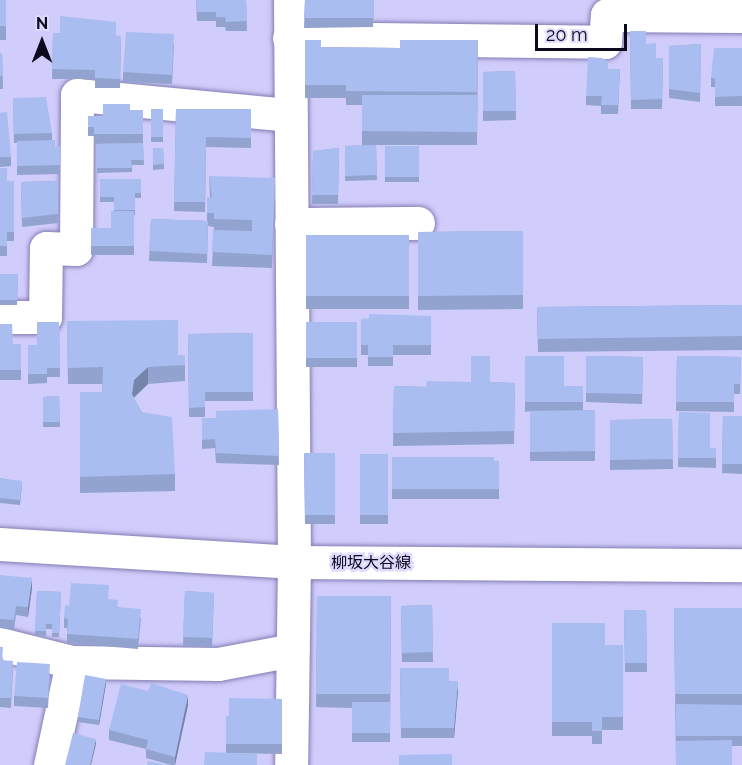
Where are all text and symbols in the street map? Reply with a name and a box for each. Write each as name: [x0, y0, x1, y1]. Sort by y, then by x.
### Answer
north arrow: [12, 12, 72, 72]
scale bar: [538, 12, 630, 50]
text: N: [36, 14, 48, 33]
text: 20 m: [546, 24, 588, 45]
street label: 柳坂大谷線: [331, 553, 411, 573]

